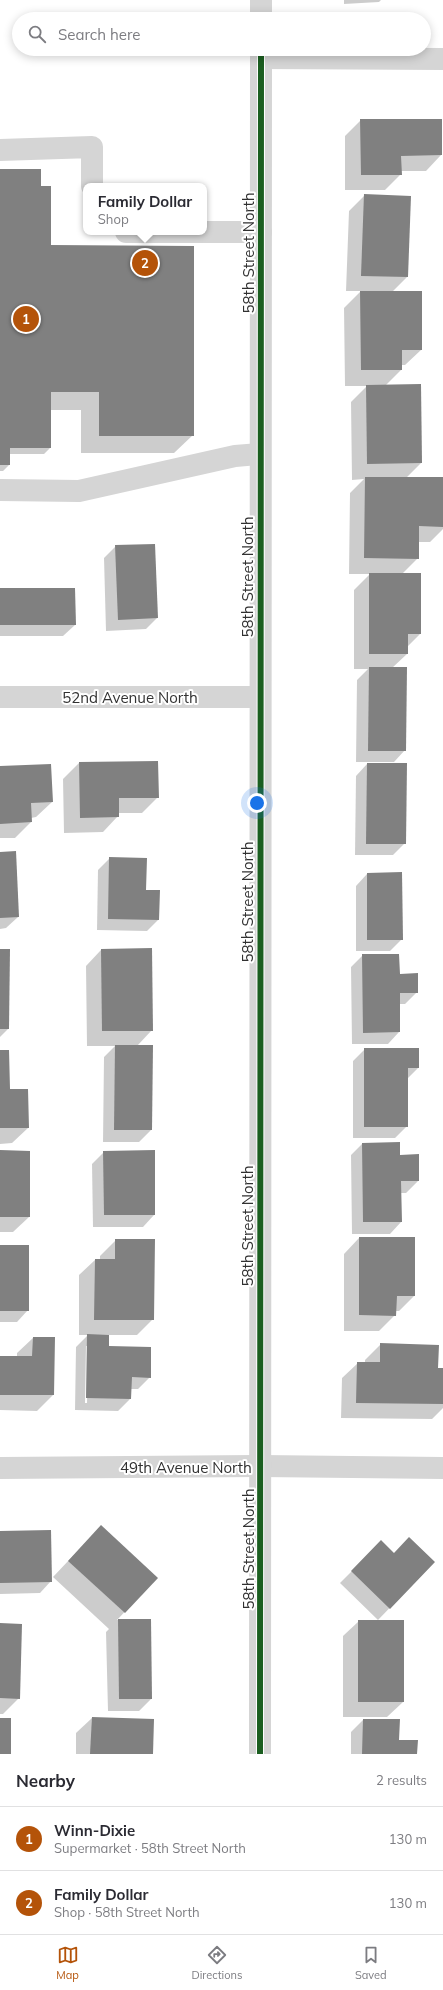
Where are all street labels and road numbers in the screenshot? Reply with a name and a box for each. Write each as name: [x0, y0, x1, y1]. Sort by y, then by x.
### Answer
street label: 58th Street North: [239, 192, 258, 314]
street label: 58th Street North: [238, 516, 257, 638]
street label: 52nd Avenue North: [62, 688, 198, 707]
street label: 58th Street North: [238, 841, 257, 963]
street label: 58th Street North: [238, 1165, 257, 1287]
street label: 49th Avenue North: [120, 1458, 252, 1477]
street label: 58th Street North: [239, 1488, 258, 1610]

